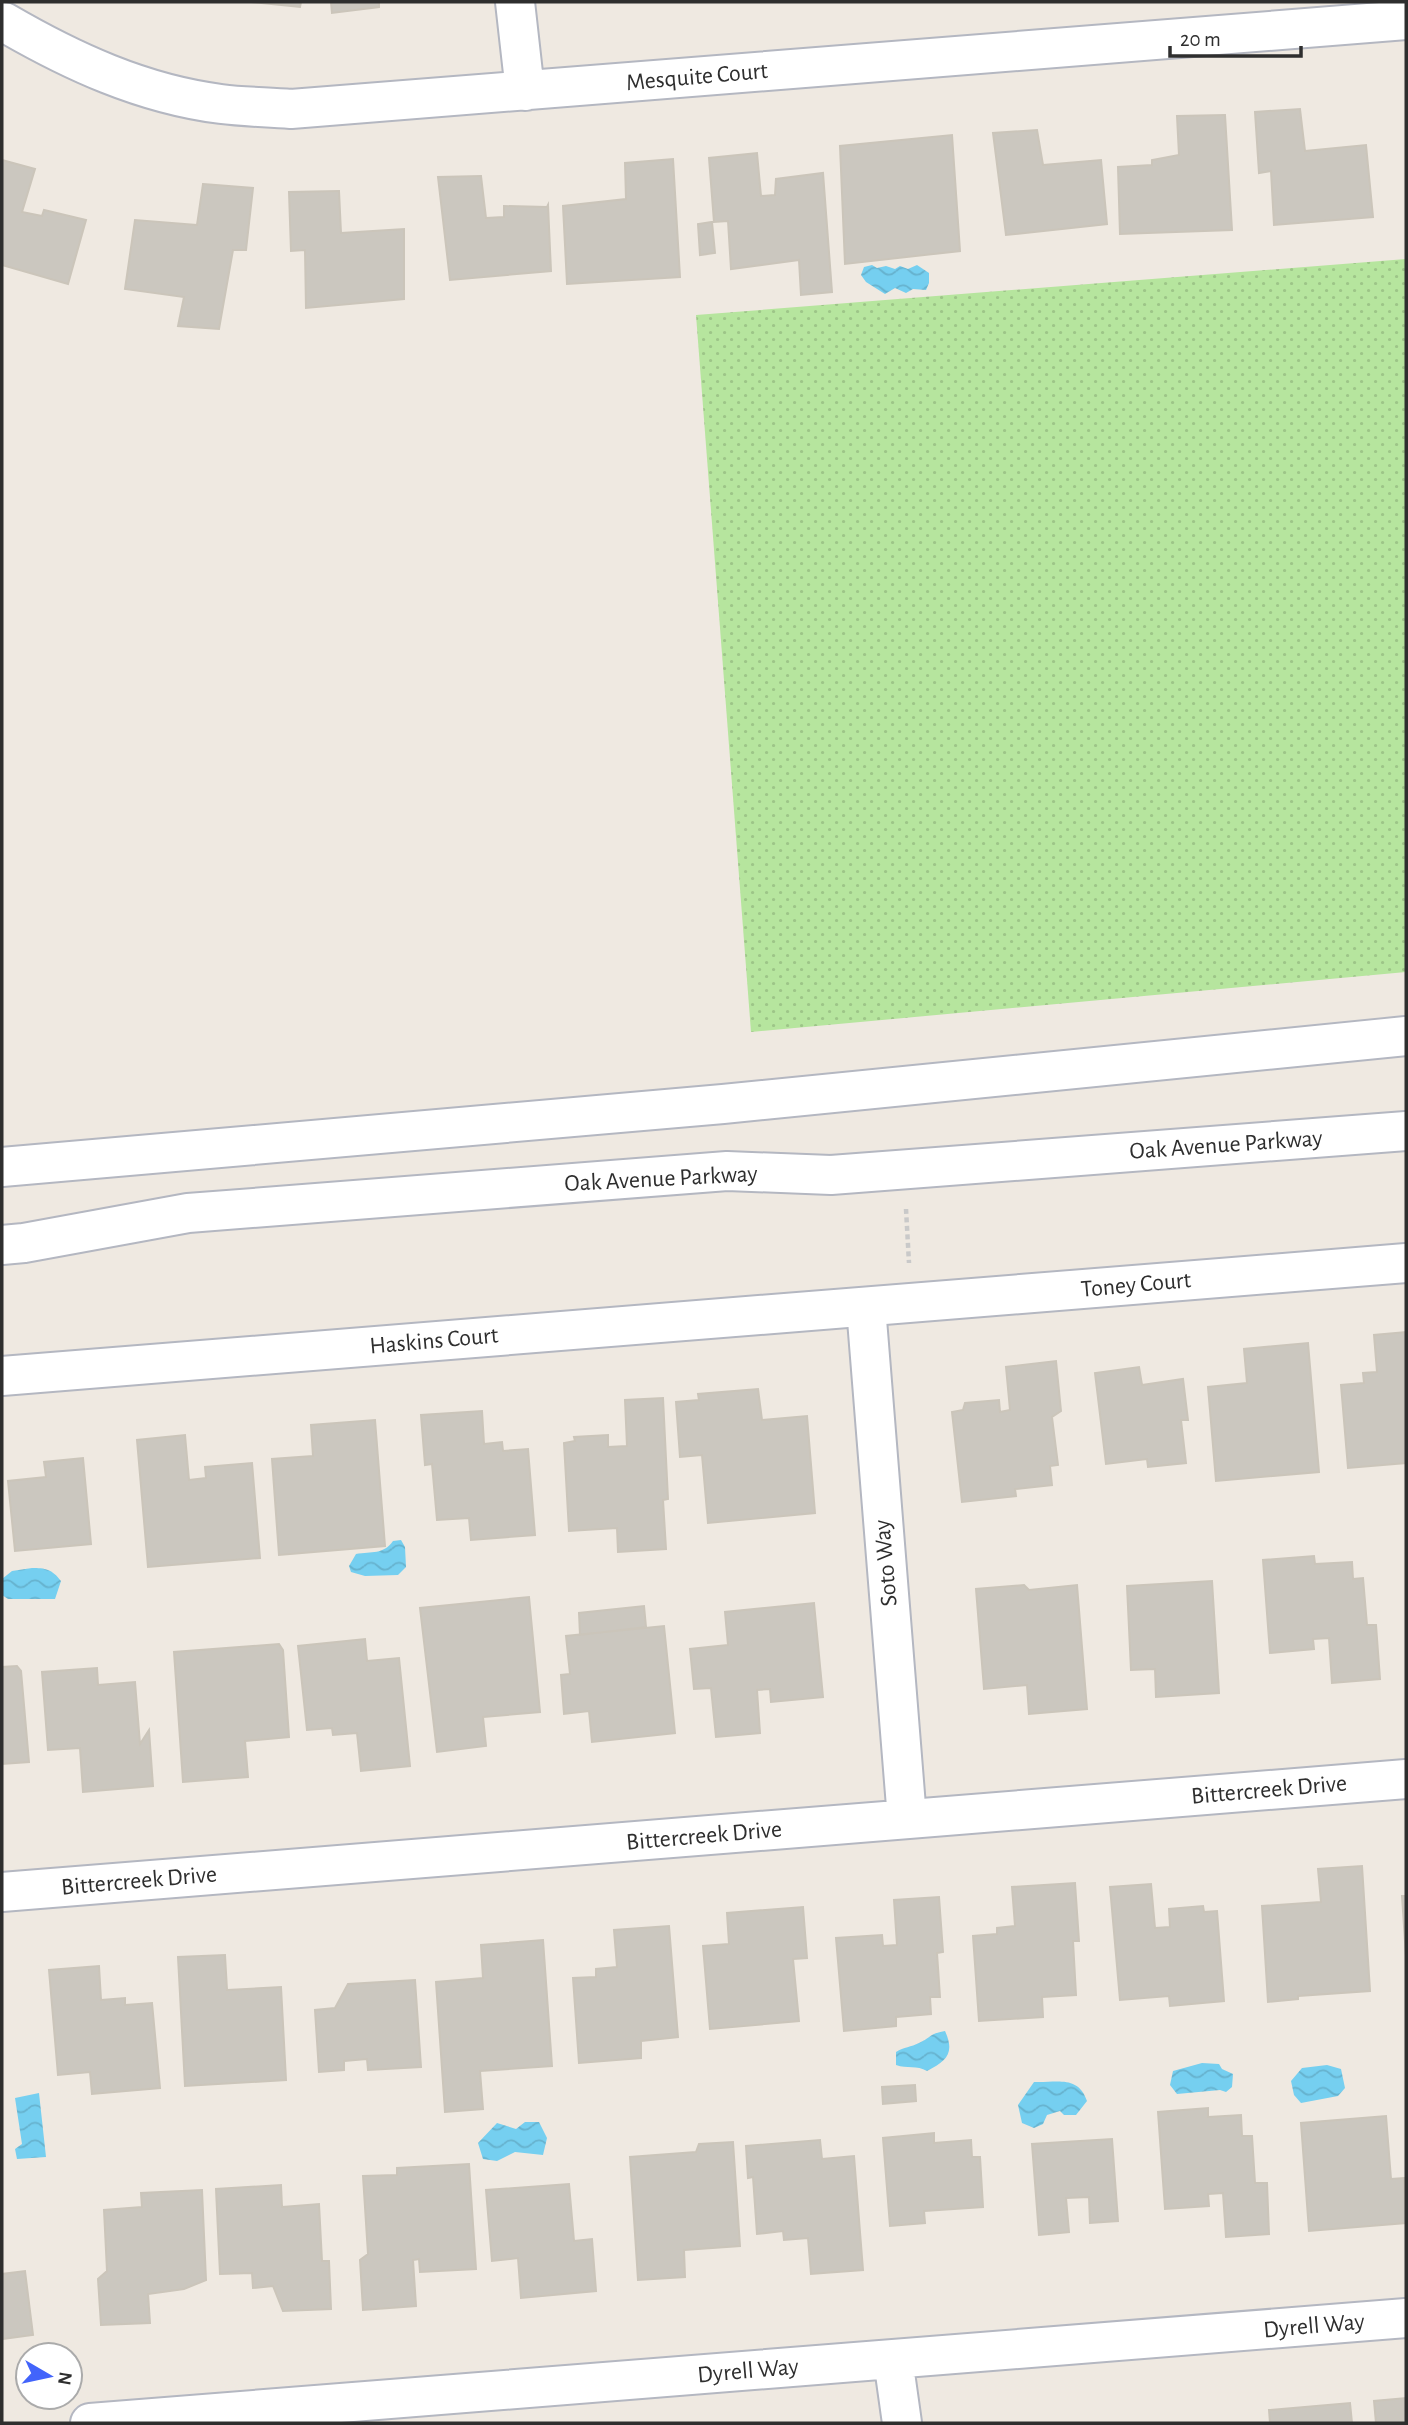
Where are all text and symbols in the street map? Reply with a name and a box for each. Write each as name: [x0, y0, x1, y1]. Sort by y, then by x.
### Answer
scale bar: [1170, 14, 1301, 58]
text: 20 m: [1180, 29, 1221, 50]
street label: Mesquite Court: [625, 59, 769, 95]
street label: Oak Avenue Parkway: [1129, 1126, 1323, 1164]
street label: Oak Avenue Parkway: [564, 1162, 758, 1196]
street label: Toney Court: [1080, 1268, 1192, 1302]
street label: Haskins Court: [369, 1323, 500, 1359]
street label: Soto Way: [870, 1519, 902, 1607]
street label: Bittercreek Drive: [1190, 1771, 1348, 1809]
street label: Bittercreek Drive: [625, 1817, 783, 1855]
street label: Bittercreek Drive: [60, 1862, 218, 1900]
street label: Dyrell Way: [1262, 2310, 1366, 2342]
north arrow: [14, 2341, 84, 2411]
street label: Dyrell Way: [696, 2355, 800, 2387]
text: N: [54, 2370, 75, 2386]

